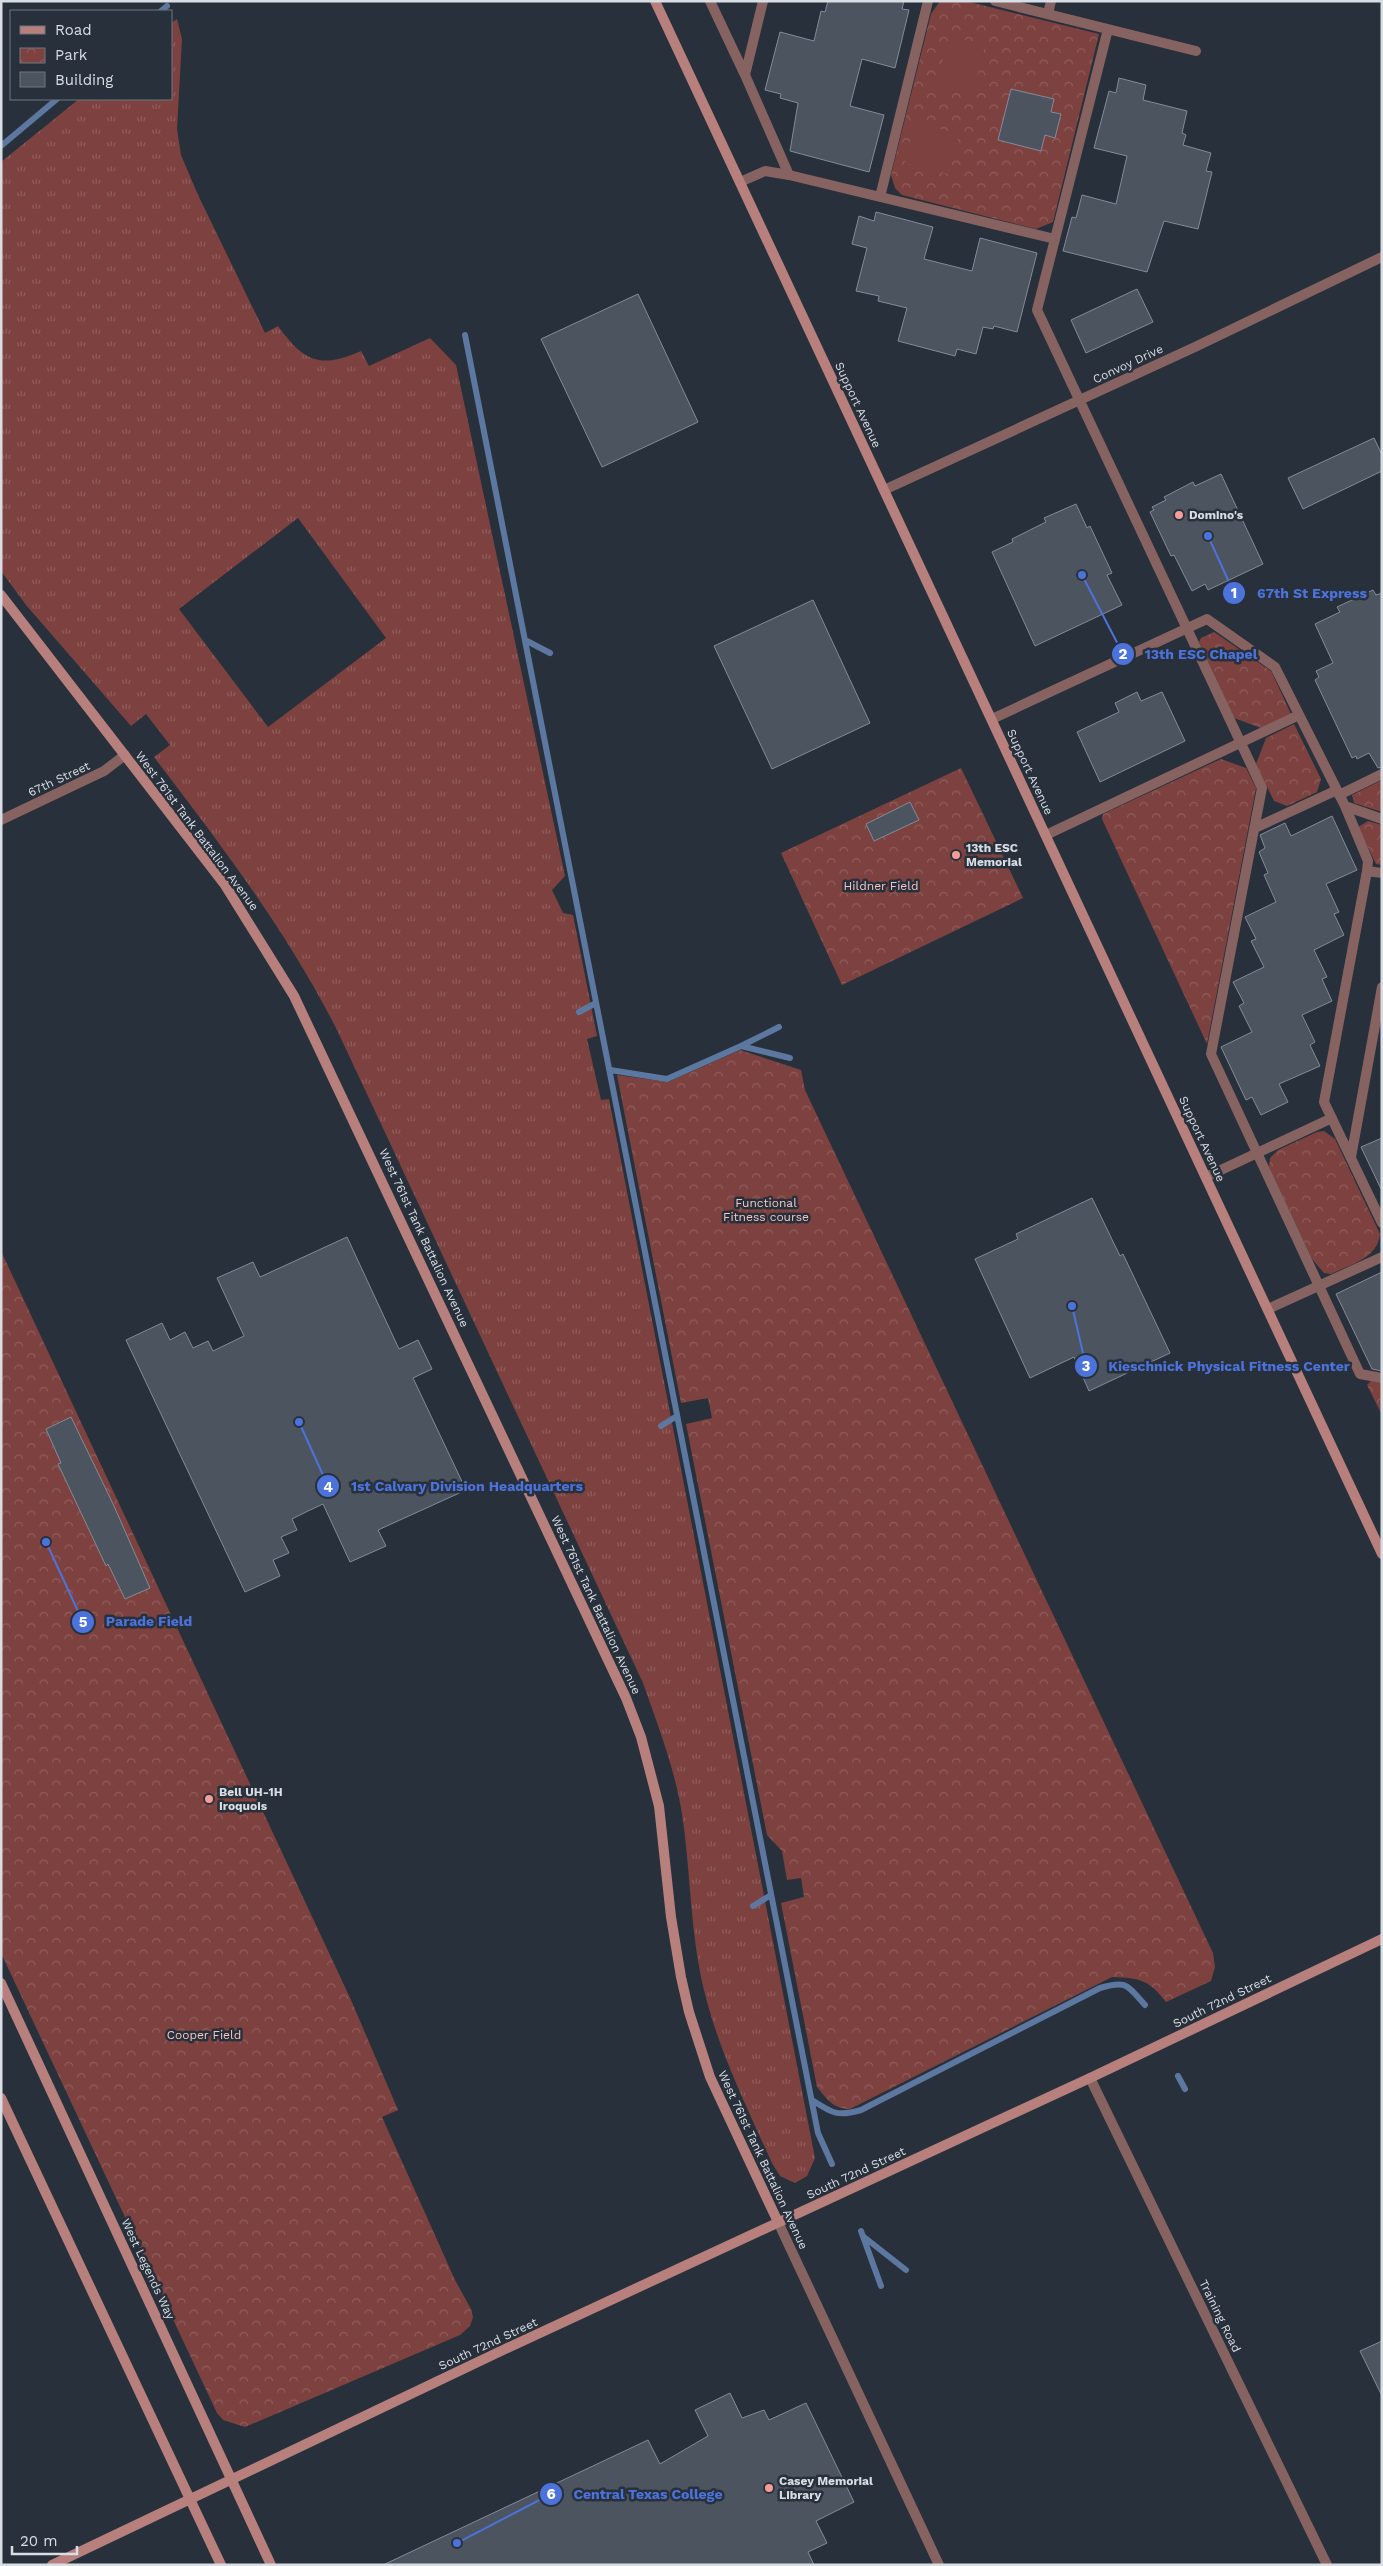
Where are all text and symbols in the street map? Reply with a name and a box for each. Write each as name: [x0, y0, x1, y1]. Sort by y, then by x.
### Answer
legend: [10, 10, 172, 100]
text: Road: [55, 21, 92, 39]
text: Park: [55, 46, 88, 64]
text: Building: [55, 71, 113, 89]
street label: Convoy Drive: [1091, 342, 1165, 386]
street label: Support Avenue: [832, 360, 884, 450]
place label: Domino's: [1189, 508, 1244, 522]
marker: Domino's: [1173, 509, 1185, 521]
callout: 67th St Express: [1222, 578, 1377, 607]
text: 1: [1231, 584, 1237, 602]
text: 67th St Express: [1257, 585, 1367, 601]
callout: 13th ESC Chapel: [1110, 639, 1268, 668]
text: 2: [1119, 645, 1128, 663]
text: 13th ESC Chapel: [1145, 646, 1258, 662]
street label: Support Avenue: [1004, 727, 1056, 817]
street label: West 761st Tank Battalion Avenue: [133, 749, 261, 913]
street label: 67th Street: [26, 759, 92, 799]
place label: 13th ESC Memorial: [966, 841, 1022, 869]
marker: 13th ESC Memorial: [950, 849, 962, 861]
park label: Hildner Field: [844, 879, 918, 893]
street label: Support Avenue: [1176, 1094, 1228, 1184]
street label: West 761st Tank Battalion Avenue: [376, 1146, 472, 1330]
park label: Functional Fitness course: [723, 1196, 809, 1224]
callout: Kieschnick Physical Fitness Center: [1073, 1352, 1360, 1381]
text: 3: [1082, 1357, 1091, 1375]
text: Kieschnick Physical Fitness Center: [1108, 1358, 1350, 1374]
callout: 1st Calvary Division Headquarters: [316, 1472, 593, 1501]
text: 4: [323, 1478, 333, 1496]
text: 1st Calvary Division Headquarters: [351, 1478, 583, 1494]
street label: West 761st Tank Battalion Avenue: [548, 1513, 644, 1697]
callout: Parade Field: [71, 1607, 202, 1636]
text: 5: [79, 1613, 88, 1631]
text: Parade Field: [106, 1613, 192, 1629]
place label: Bell UH-1H Iroquois: [219, 1785, 283, 1813]
marker: Bell UH-1H Iroquois: [203, 1793, 215, 1805]
street label: South 72nd Street: [1171, 1971, 1273, 2031]
park label: Cooper Field: [167, 2028, 241, 2042]
street label: West 761st Tank Battalion Avenue: [715, 2068, 811, 2252]
street label: South 72nd Street: [804, 2144, 908, 2202]
street label: West Legends Way: [119, 2216, 178, 2322]
street label: Training Road: [1196, 2277, 1244, 2355]
street label: South 72nd Street: [436, 2315, 540, 2373]
place label: Casey Memorial Library: [779, 2474, 873, 2502]
callout: Central Texas College: [538, 2480, 733, 2509]
marker: Casey Memorial Library: [763, 2482, 775, 2494]
text: 6: [546, 2485, 556, 2503]
text: Central Texas College: [573, 2486, 723, 2502]
scale bar: [12, 2524, 78, 2556]
text: 20 m: [20, 2532, 58, 2550]

